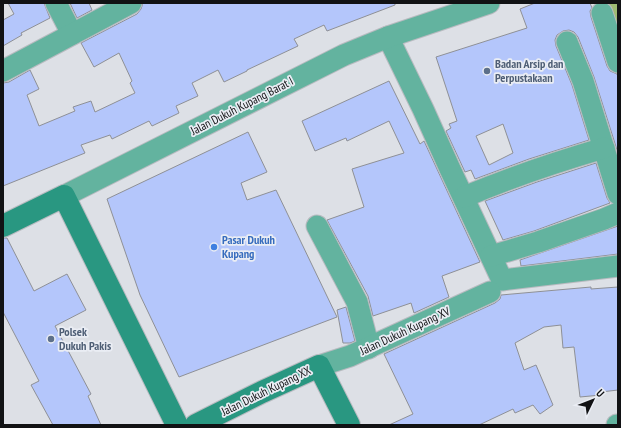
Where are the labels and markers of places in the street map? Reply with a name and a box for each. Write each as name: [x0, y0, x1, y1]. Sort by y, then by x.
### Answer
place label: Badan Arsip dan Perpustakaan: [495, 56, 564, 85]
marker: Badan Arsip dan Perpustakaan: [482, 66, 492, 76]
place label: Pasar Dukuh Kupang: [222, 232, 275, 261]
marker: Pasar Dukuh Kupang: [209, 242, 219, 252]
place label: Polsek Dukuh Pakis: [59, 324, 111, 353]
marker: Polsek Dukuh Pakis: [46, 334, 56, 344]

